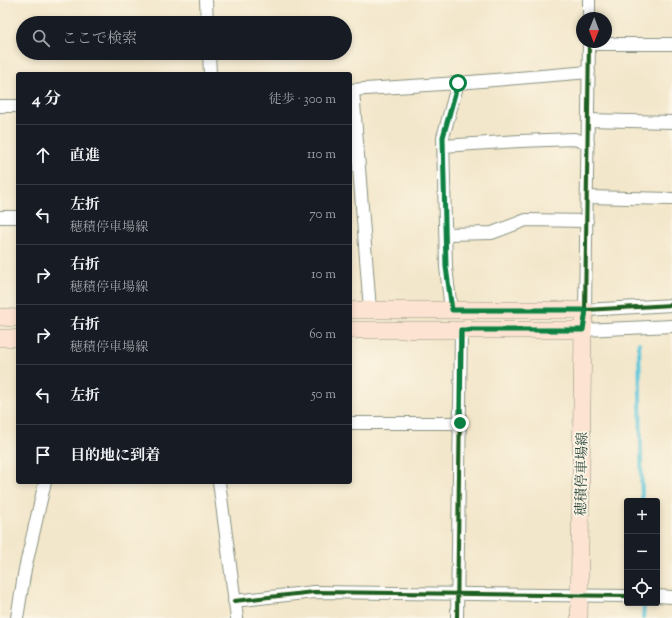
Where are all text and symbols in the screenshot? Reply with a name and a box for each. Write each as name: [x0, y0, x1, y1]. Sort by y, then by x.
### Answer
north arrow: [576, 12, 612, 48]
search box: [16, 16, 352, 60]
icon: search: [30, 27, 52, 49]
text: ここで検索: [62, 29, 137, 50]
route start: [449, 74, 467, 92]
text: 4 分: [32, 88, 61, 112]
text: 徒歩 · 300 m: [269, 91, 336, 109]
icon: ahead: [32, 144, 54, 166]
text: 直進: [70, 146, 100, 167]
text: 110 m: [307, 146, 336, 164]
text: 左折: [70, 195, 100, 216]
icon: left: [32, 204, 54, 226]
text: 70 m: [309, 206, 336, 224]
text: 穂積停車場線: [70, 219, 148, 237]
text: 右折: [70, 255, 100, 276]
icon: right: [32, 264, 54, 286]
text: 10 m: [311, 266, 336, 284]
text: 穂積停車場線: [70, 279, 148, 297]
text: 右折: [70, 315, 100, 336]
icon: right: [32, 324, 54, 346]
text: 60 m: [309, 326, 336, 344]
text: 穂積停車場線: [70, 339, 148, 357]
icon: left: [32, 384, 54, 406]
text: 左折: [70, 386, 100, 407]
text: 50 m: [311, 386, 336, 404]
route end: [451, 414, 469, 432]
street label: 穂積停車場線: [572, 432, 594, 516]
icon: arrive: [32, 444, 54, 466]
text: 目的地に到着: [70, 446, 160, 467]
map controls: [624, 498, 660, 606]
button: +: [624, 498, 660, 534]
button: −: [624, 534, 660, 570]
button: locate: [624, 570, 660, 606]

